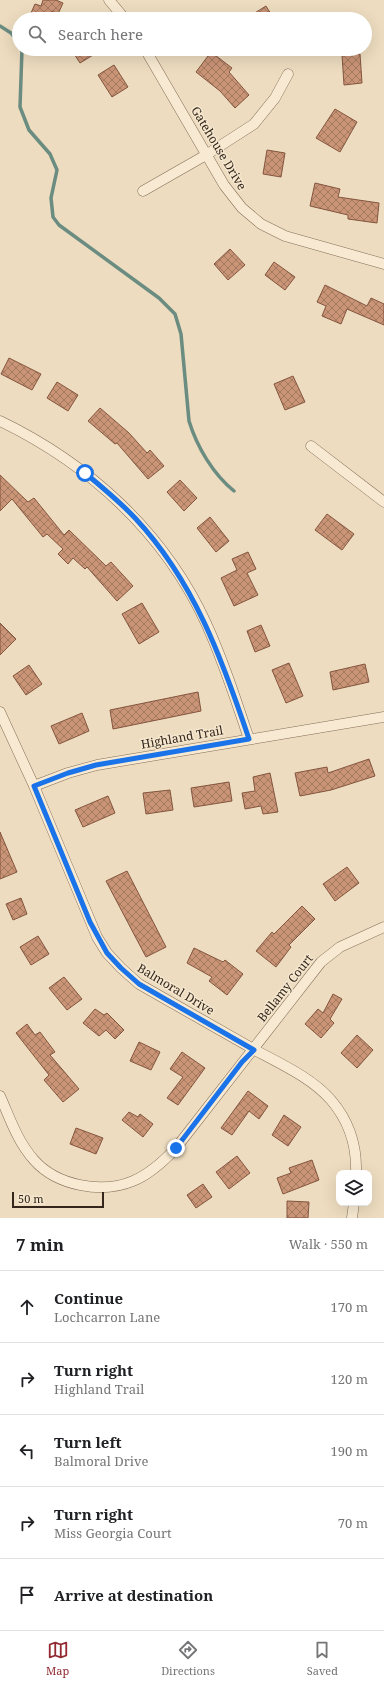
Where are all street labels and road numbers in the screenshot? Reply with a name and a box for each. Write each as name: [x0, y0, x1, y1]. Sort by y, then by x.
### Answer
street label: Gatehouse Drive: [187, 103, 251, 193]
street label: Highland Trail: [140, 721, 225, 753]
street label: Bellamy Court: [253, 951, 317, 1025]
street label: Balmoral Drive: [134, 959, 218, 1019]

